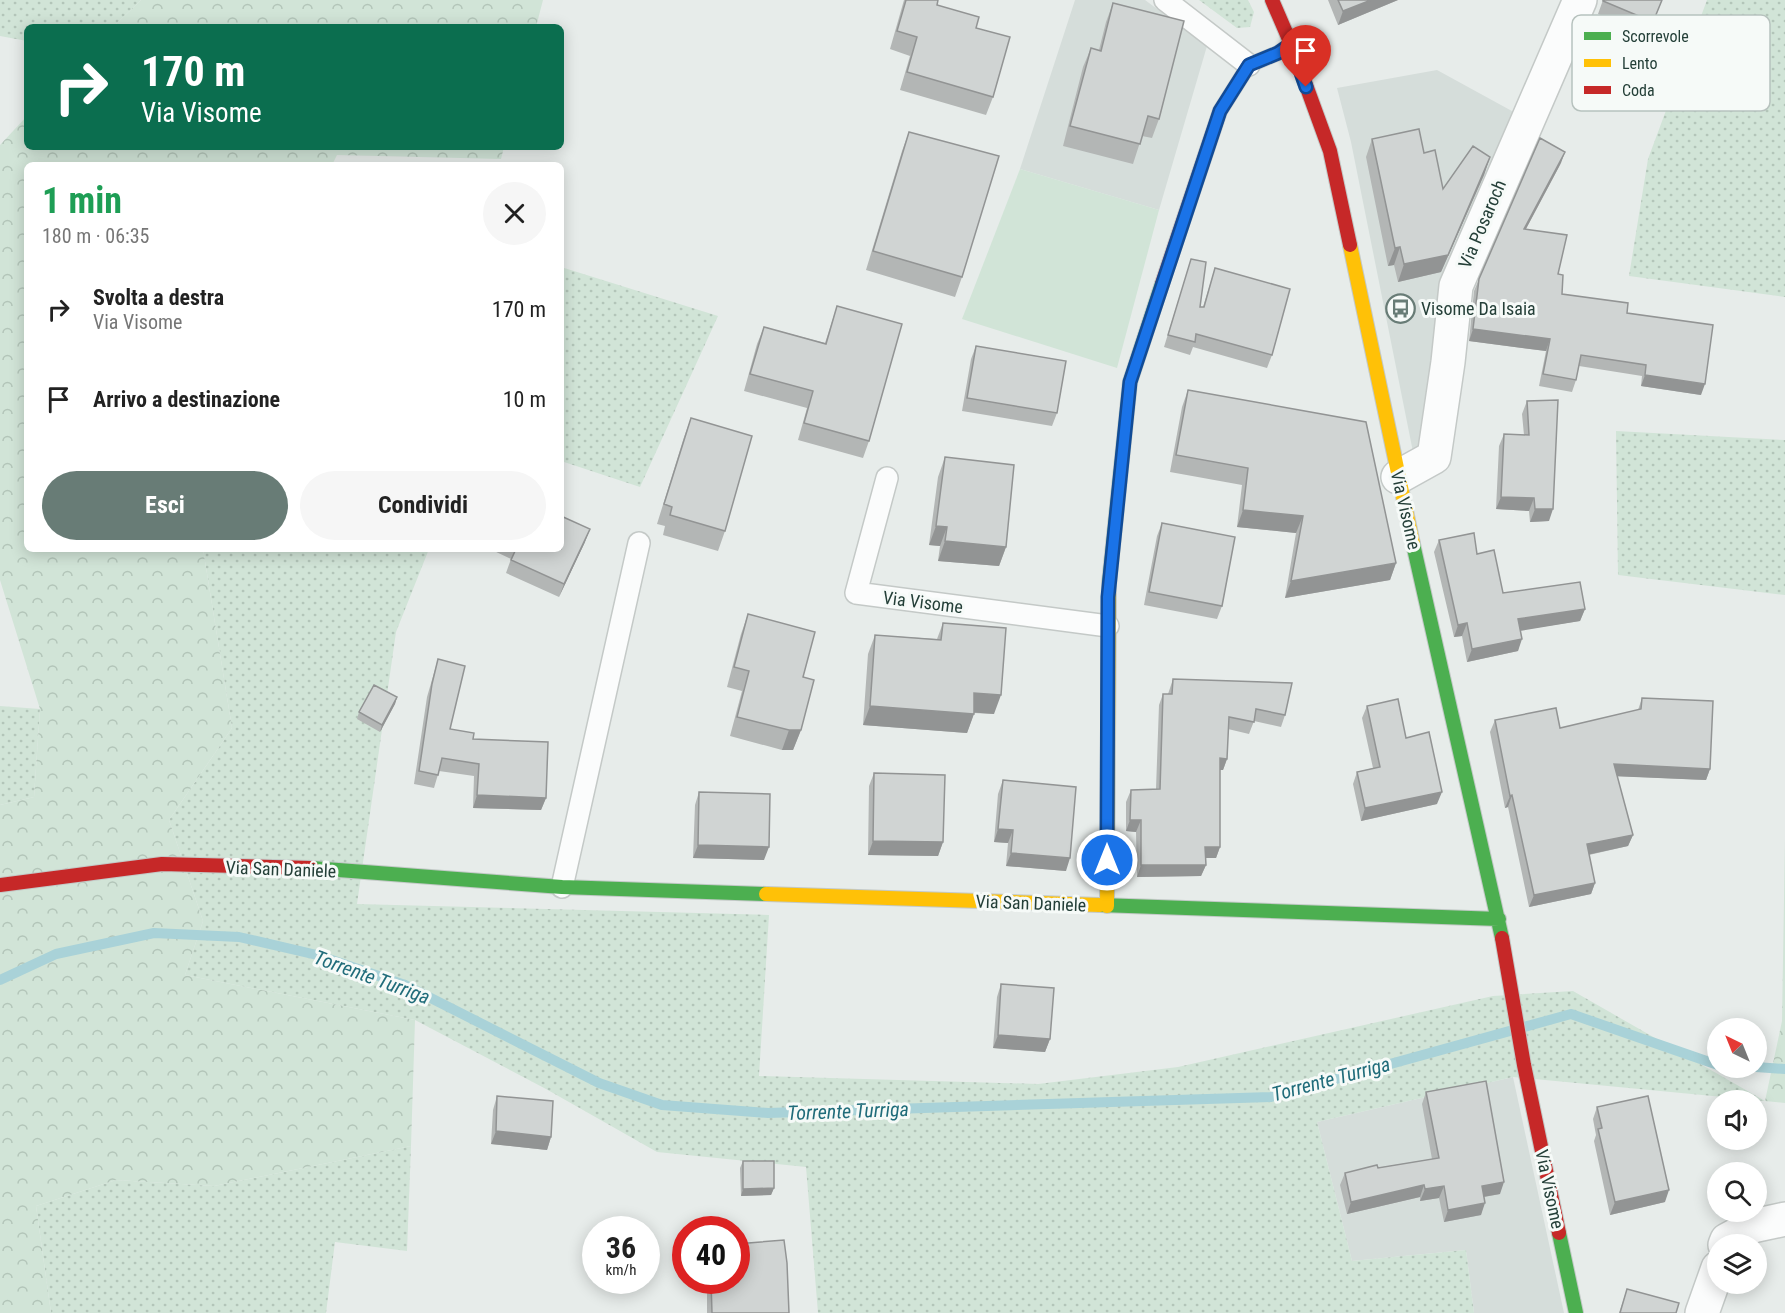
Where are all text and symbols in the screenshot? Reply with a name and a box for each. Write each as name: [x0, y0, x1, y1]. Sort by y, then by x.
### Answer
legend: [1572, 15, 1770, 111]
pin: [1280, 25, 1331, 87]
text: Scorrevole: [1622, 27, 1689, 46]
icon: arrive: [1289, 34, 1322, 67]
text: 170 m: [141, 47, 246, 96]
icon: right: [42, 48, 120, 126]
text: Lento: [1622, 54, 1657, 73]
text: Coda: [1622, 81, 1655, 100]
text: Via Visome: [141, 97, 262, 129]
street label: Via Posaroch: [1454, 177, 1510, 271]
text: 1 min: [42, 180, 122, 222]
button: close: [483, 182, 546, 245]
text: 180 m · 06:35: [42, 224, 149, 248]
text: Svolta a destra: [93, 285, 224, 310]
bus stop icon: Visome Da Isaia: [1384, 292, 1416, 324]
icon: right: [42, 293, 75, 326]
text: 170 m: [492, 297, 546, 322]
place label: Visome Da Isaia: [1421, 298, 1536, 319]
text: Via Visome: [93, 310, 182, 334]
icon: arrive: [42, 383, 75, 416]
text: Arrivo a destinazione: [93, 387, 280, 412]
text: 10 m: [503, 387, 546, 412]
street label: Via Visome: [1387, 468, 1425, 552]
button: Esci: [42, 471, 288, 540]
button: Condividi: [300, 471, 546, 540]
street label: Via Visome: [882, 587, 964, 617]
position arrow: [1075, 828, 1139, 892]
street label: Via San Daniele: [225, 857, 337, 881]
street label: Via San Daniele: [975, 891, 1087, 915]
water label: Torrente Turriga: [311, 945, 433, 1009]
north arrow: [1707, 1018, 1767, 1078]
map controls: [1707, 1018, 1767, 1294]
water label: Torrente Turriga: [1269, 1052, 1393, 1106]
button: sound: [1707, 1090, 1767, 1150]
water label: Torrente Turriga: [787, 1097, 909, 1125]
street label: Via Visome: [1531, 1147, 1569, 1231]
button: search: [1707, 1162, 1767, 1222]
speed limit sign: 40: [672, 1216, 750, 1294]
text: 36: [606, 1230, 636, 1265]
button: layers: [1707, 1234, 1767, 1294]
text: km/h: [606, 1261, 636, 1279]

